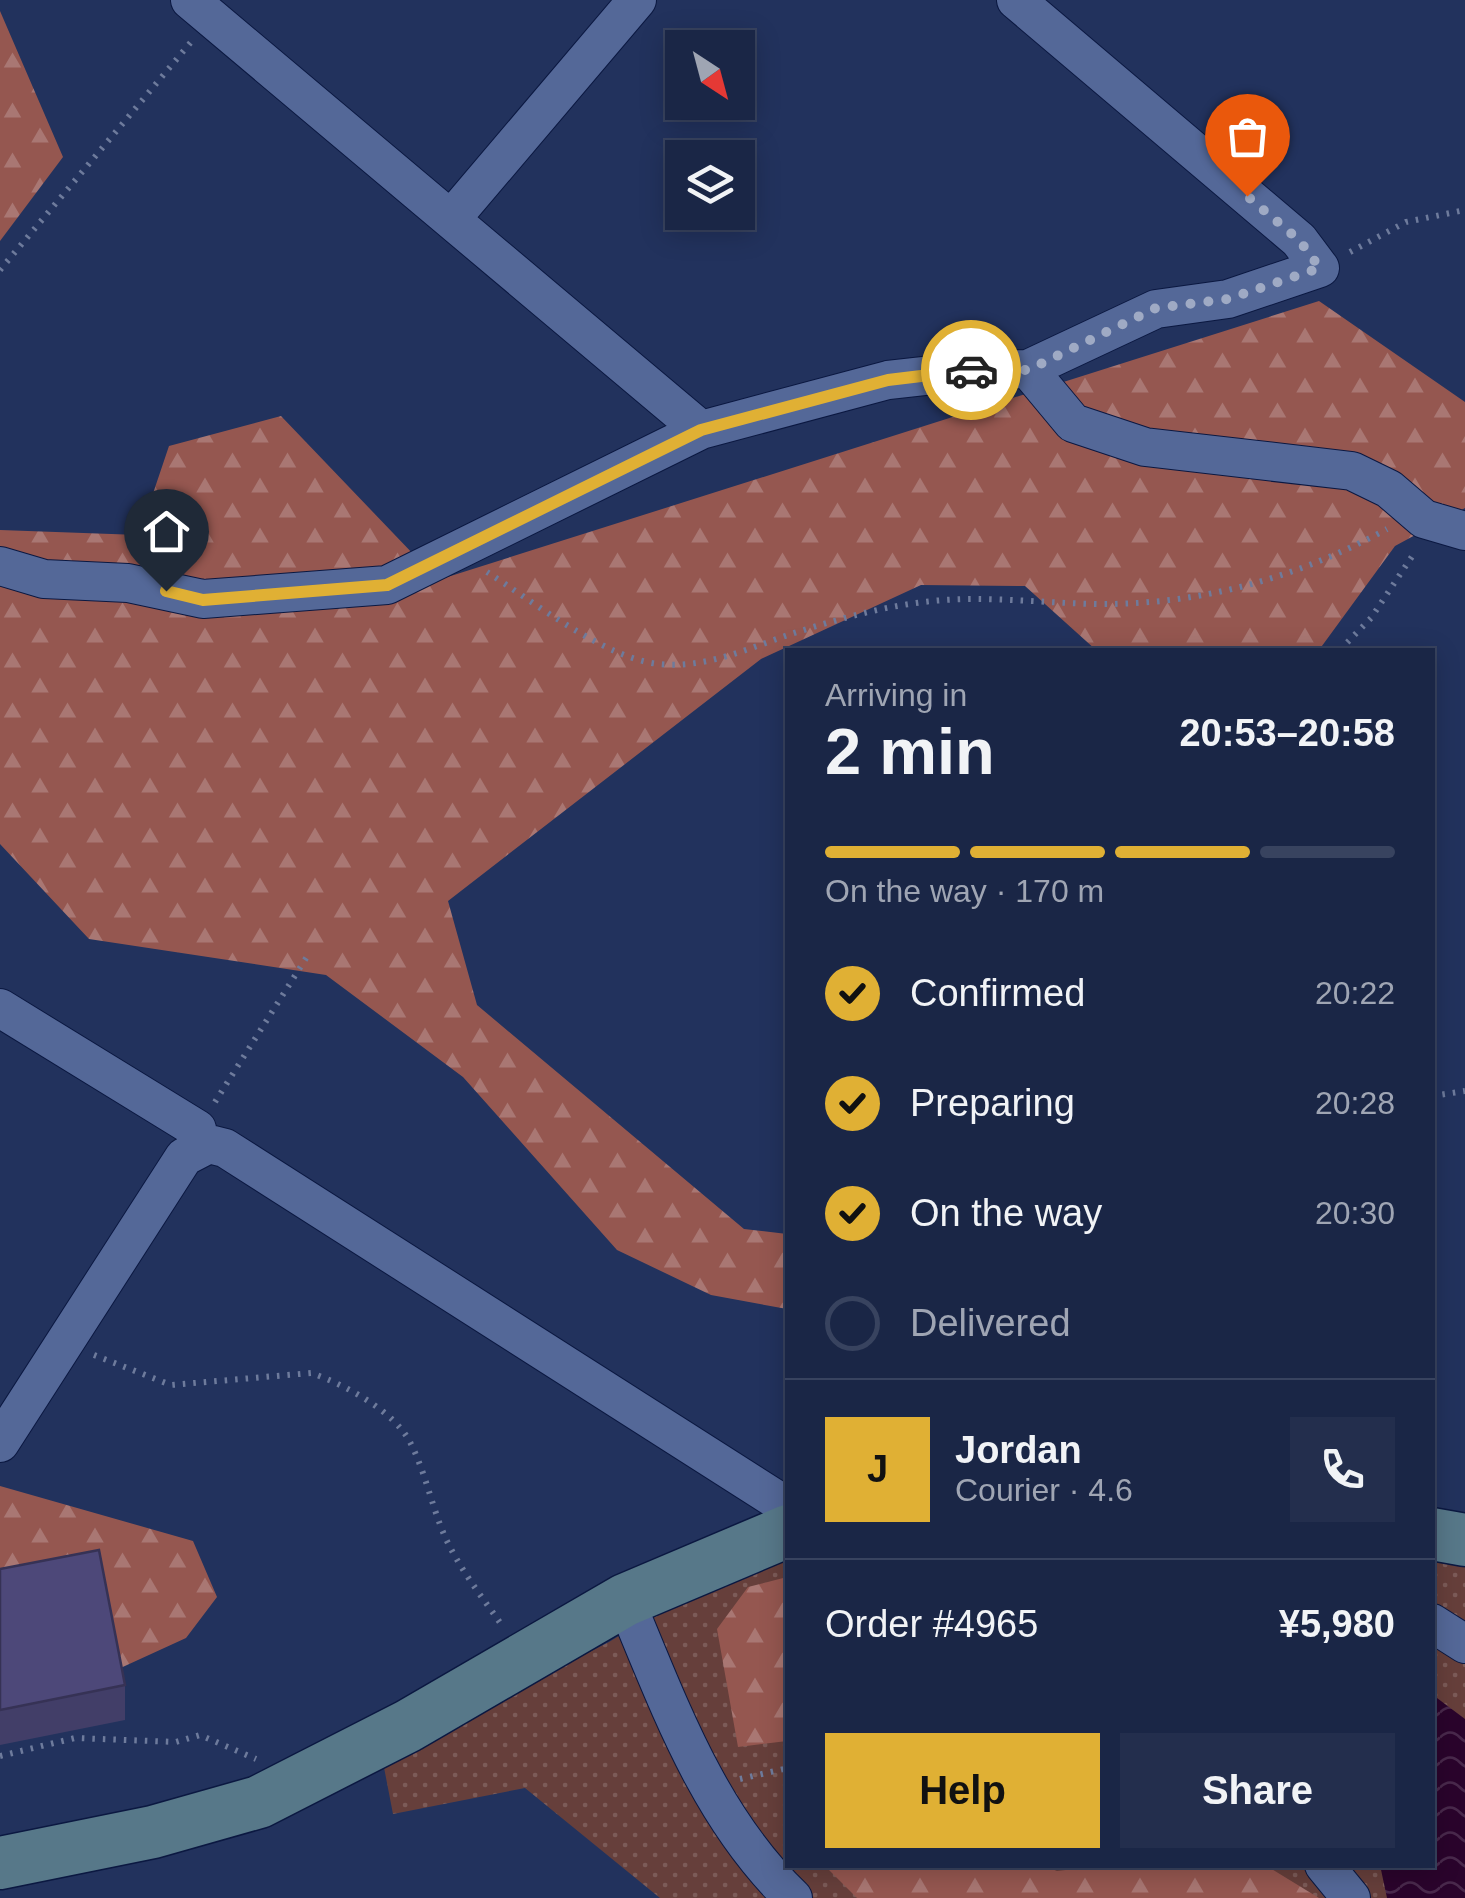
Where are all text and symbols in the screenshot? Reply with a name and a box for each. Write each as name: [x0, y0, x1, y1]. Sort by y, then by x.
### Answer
north arrow: [665, 30, 755, 120]
map controls: [665, 30, 755, 230]
pin: [1205, 94, 1290, 197]
icon: bag: [1220, 109, 1275, 164]
button: layers: [665, 140, 755, 230]
courier: [921, 320, 1021, 420]
icon: car: [944, 343, 999, 398]
pin: [124, 489, 209, 592]
icon: home: [139, 504, 194, 559]
text: Arriving in: [825, 677, 967, 713]
text: 20:53–20:58: [1179, 712, 1395, 754]
text: 2 min: [825, 715, 995, 788]
text: On the way · 170 m: [825, 873, 1104, 909]
icon: check: [825, 966, 880, 1021]
text: Confirmed: [910, 972, 1085, 1014]
text: 20:22: [1315, 975, 1395, 1011]
icon: check: [825, 1076, 880, 1131]
text: Preparing: [910, 1082, 1075, 1124]
text: 20:28: [1315, 1085, 1395, 1121]
icon: check: [825, 1186, 880, 1241]
text: On the way: [910, 1192, 1102, 1234]
text: 20:30: [1315, 1195, 1395, 1231]
text: Delivered: [910, 1302, 1071, 1344]
button: phone: [1290, 1417, 1395, 1522]
text: Jordan: [955, 1429, 1082, 1471]
text: J: [867, 1448, 888, 1490]
text: Courier · 4.6: [955, 1472, 1133, 1508]
text: Order #4965: [825, 1603, 1038, 1645]
text: ¥5,980: [1279, 1603, 1395, 1645]
button: Help: [825, 1733, 1100, 1848]
button: Share: [1120, 1733, 1395, 1848]

